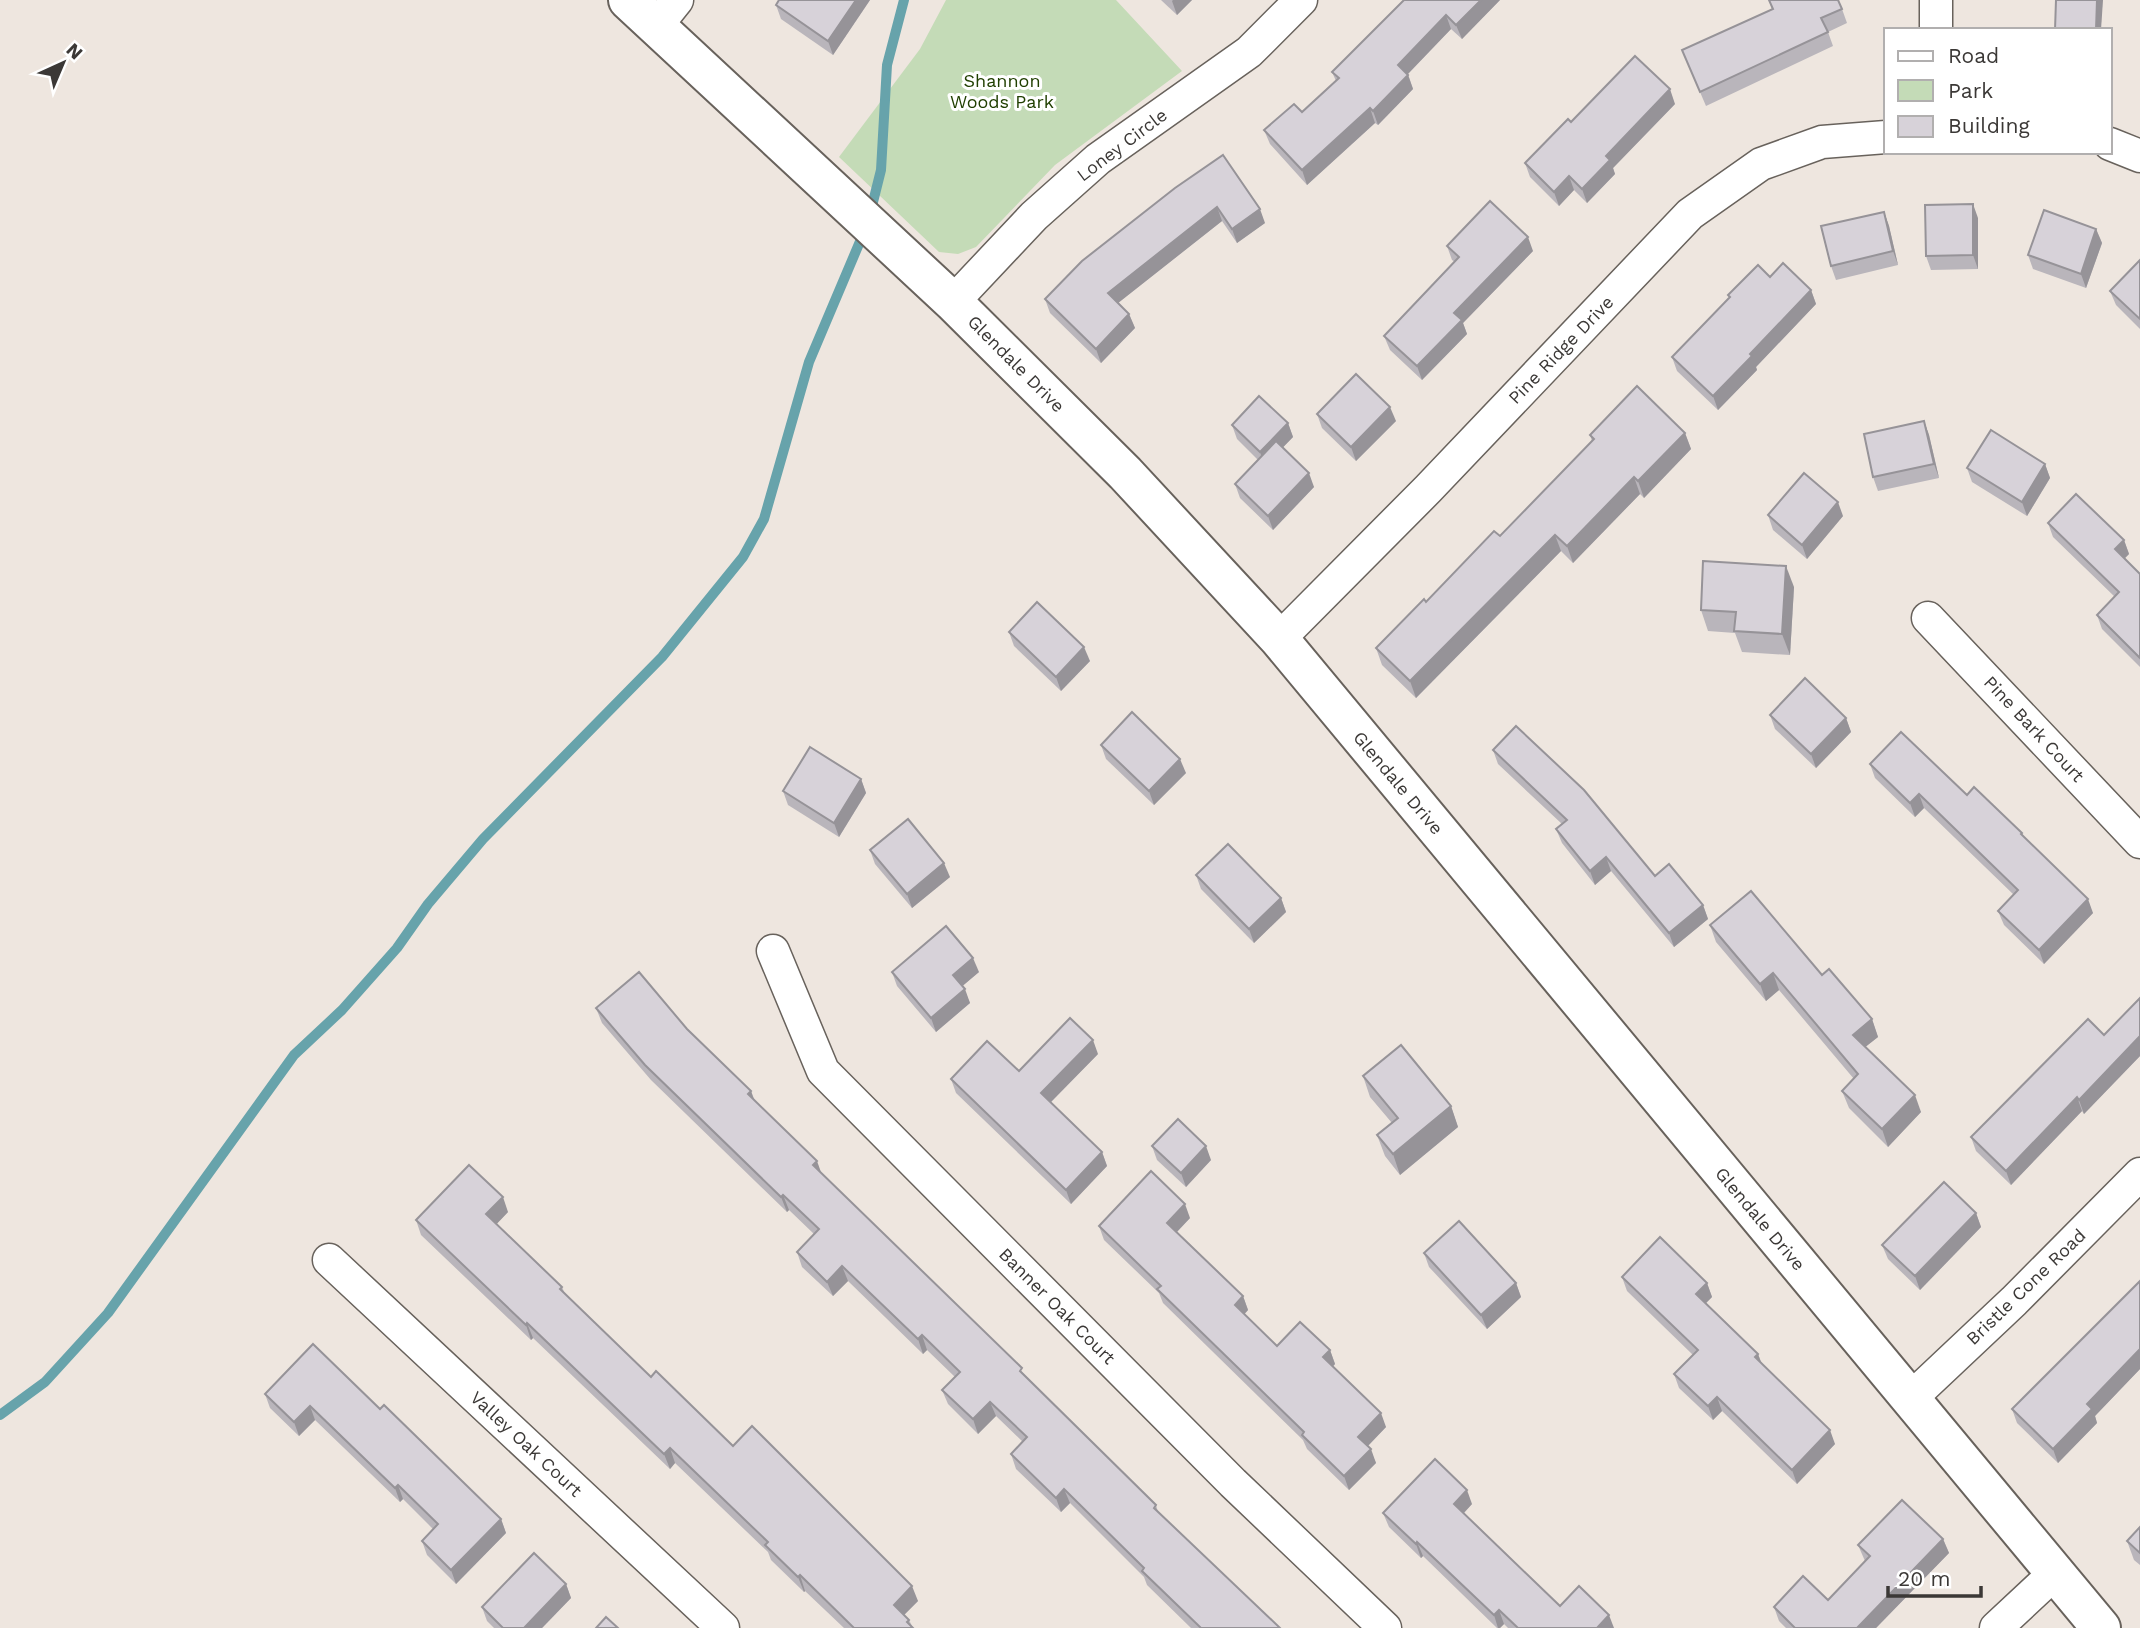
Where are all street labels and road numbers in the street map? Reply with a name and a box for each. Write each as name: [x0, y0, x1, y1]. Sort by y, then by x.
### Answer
street label: Loney Circle: [1072, 104, 1171, 185]
street label: Pine Ridge Drive: [1504, 291, 1618, 408]
street label: Glendale Drive: [964, 311, 1069, 416]
street label: Pine Bark Court: [1980, 671, 2089, 786]
street label: Glendale Drive: [1349, 727, 1448, 839]
street label: Glendale Drive: [1711, 1163, 1810, 1275]
street label: Bristle Cone Road: [1962, 1224, 2090, 1349]
street label: Banner Oak Court: [995, 1243, 1120, 1369]
street label: Valley Oak Court: [466, 1387, 587, 1501]

